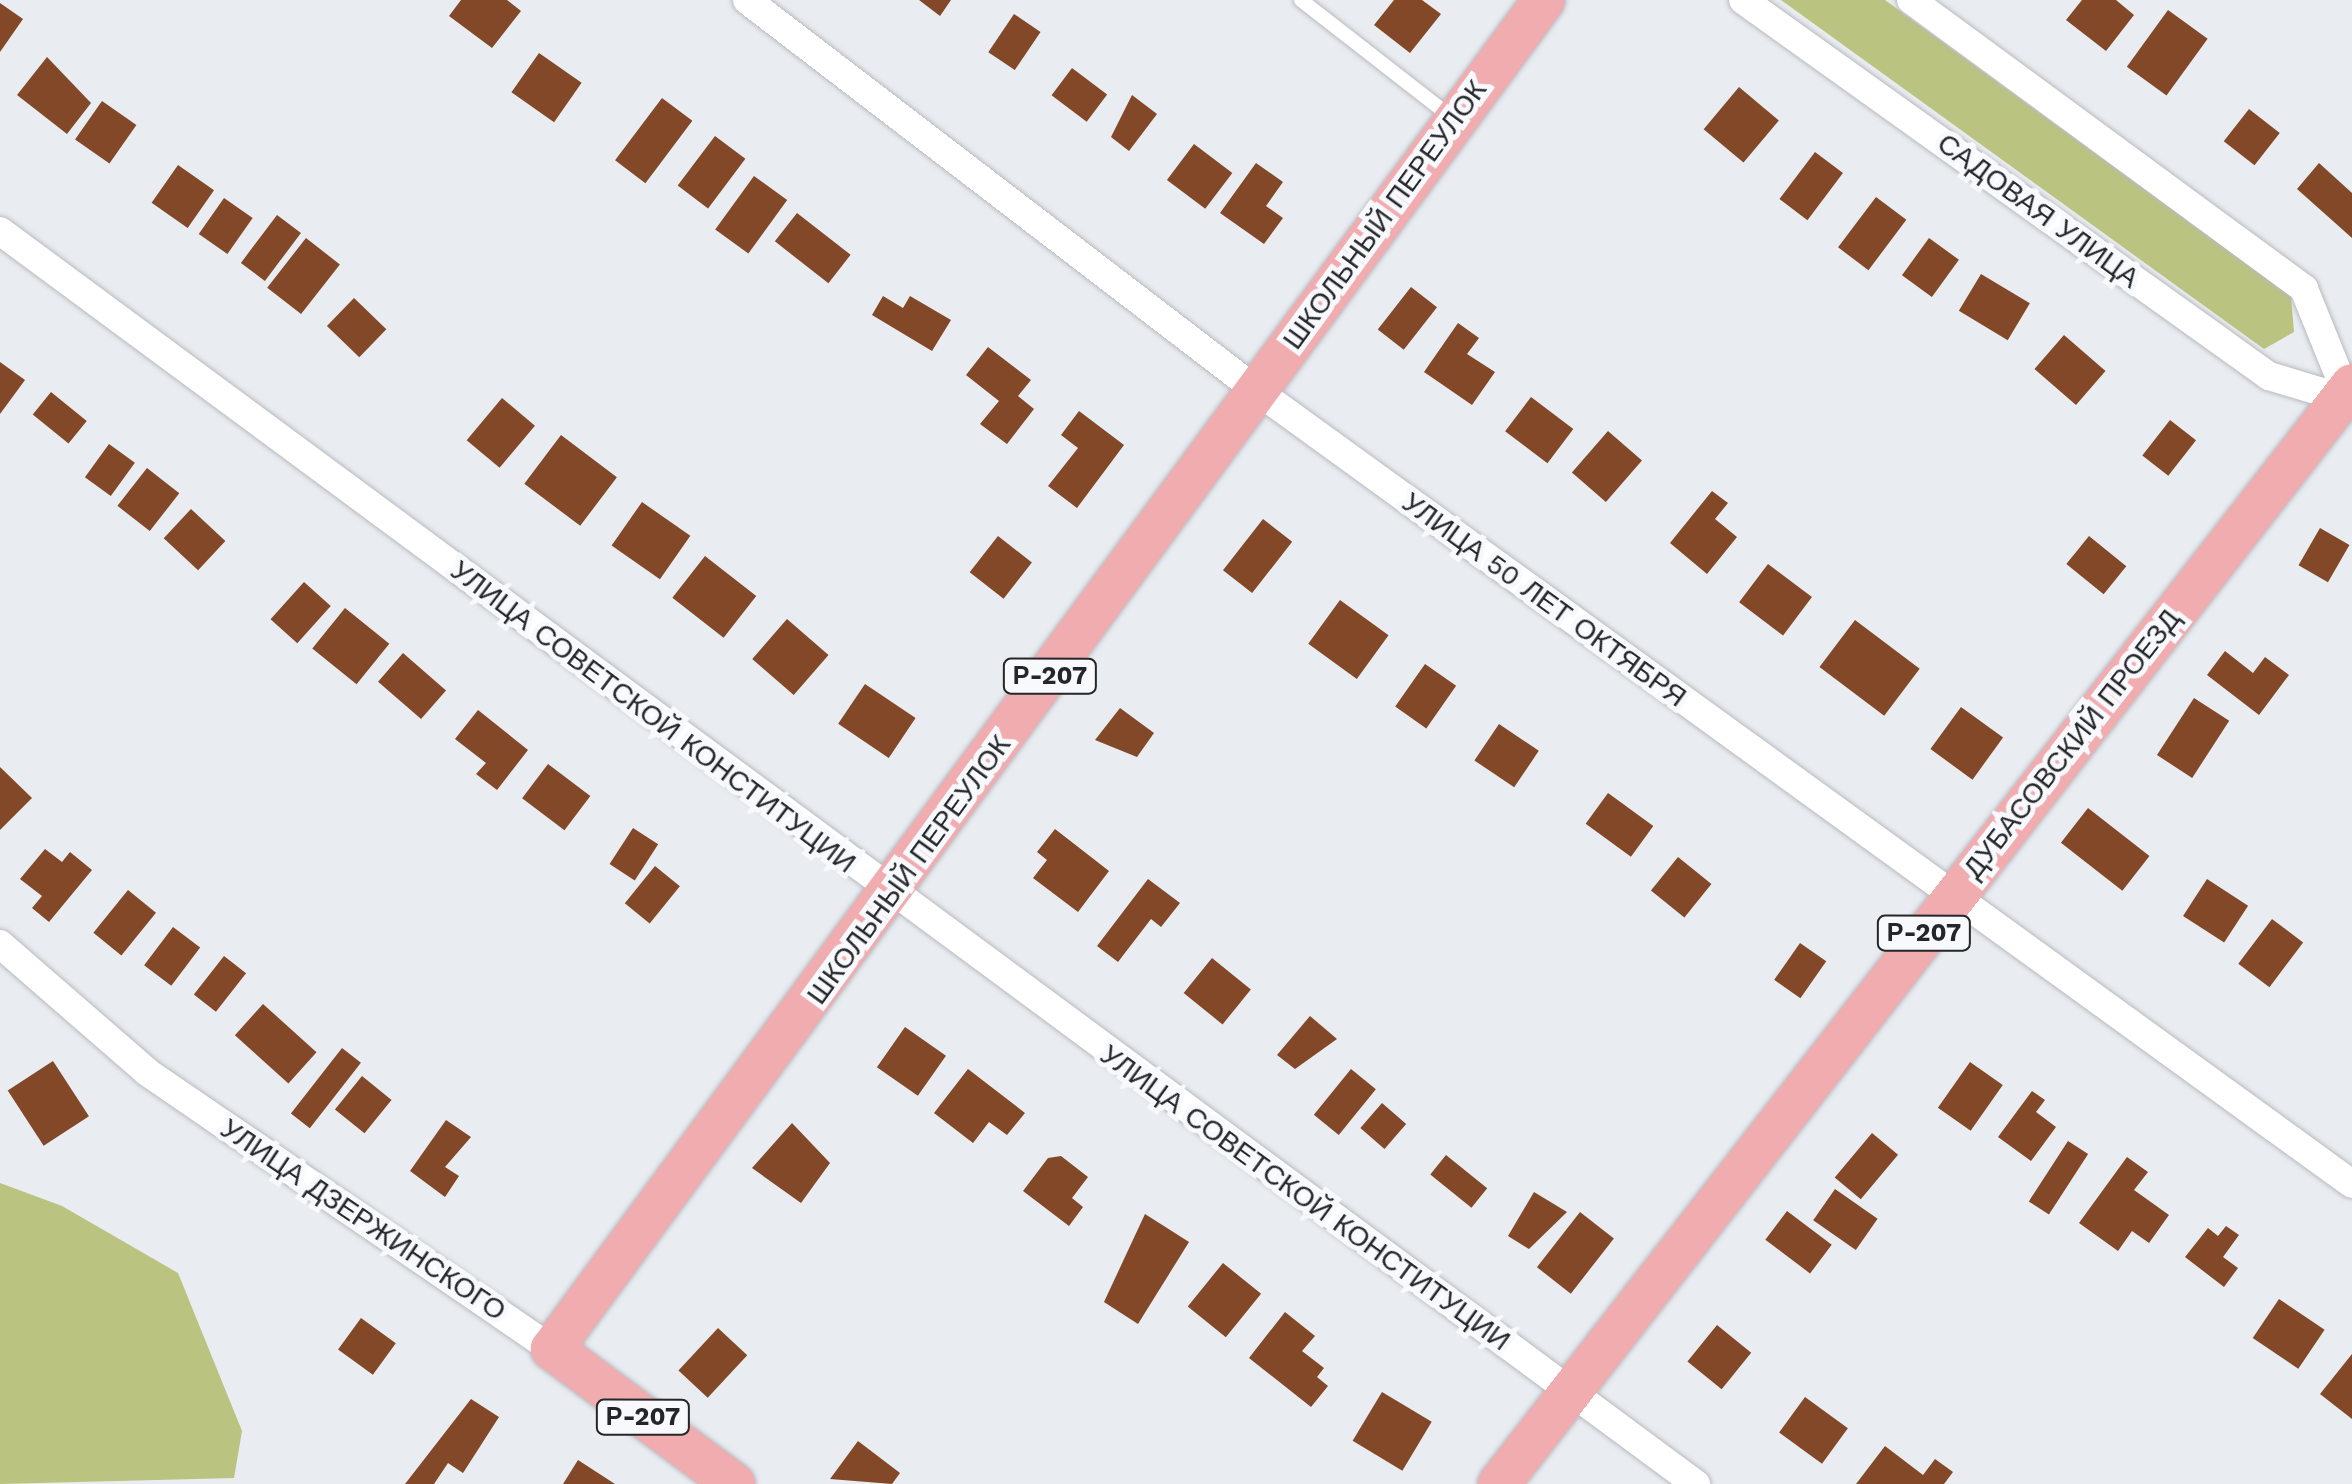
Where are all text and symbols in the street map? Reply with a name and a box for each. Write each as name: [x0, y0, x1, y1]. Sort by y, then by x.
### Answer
street label: ШКОЛЬНЫЙ ПЕРЕУЛОК: [1276, 74, 1494, 356]
street label: САДОВАЯ УЛИЦА: [1931, 127, 2145, 295]
street label: УЛИЦА 50 ЛЕТ ОКТЯБРЯ: [1395, 486, 1693, 714]
street label: УЛИЦА СОВЕТСКОЙ КОНСТИТУЦИИ: [444, 554, 862, 880]
street label: ДУБАСОВСКИЙ ПРОЕЗД: [1956, 603, 2188, 885]
road number: Р-207: [1002, 656, 1098, 696]
street label: ШКОЛЬНЫЙ ПЕРЕУЛОК: [800, 729, 1018, 1011]
road number: Р-207: [1876, 913, 1972, 953]
street label: УЛИЦА СОВЕТСКОЙ КОНСТИТУЦИИ: [1094, 1038, 1516, 1358]
street label: УЛИЦА ДЗЕРЖИНСКОГО: [214, 1112, 512, 1328]
road number: Р-207: [596, 1397, 690, 1437]

